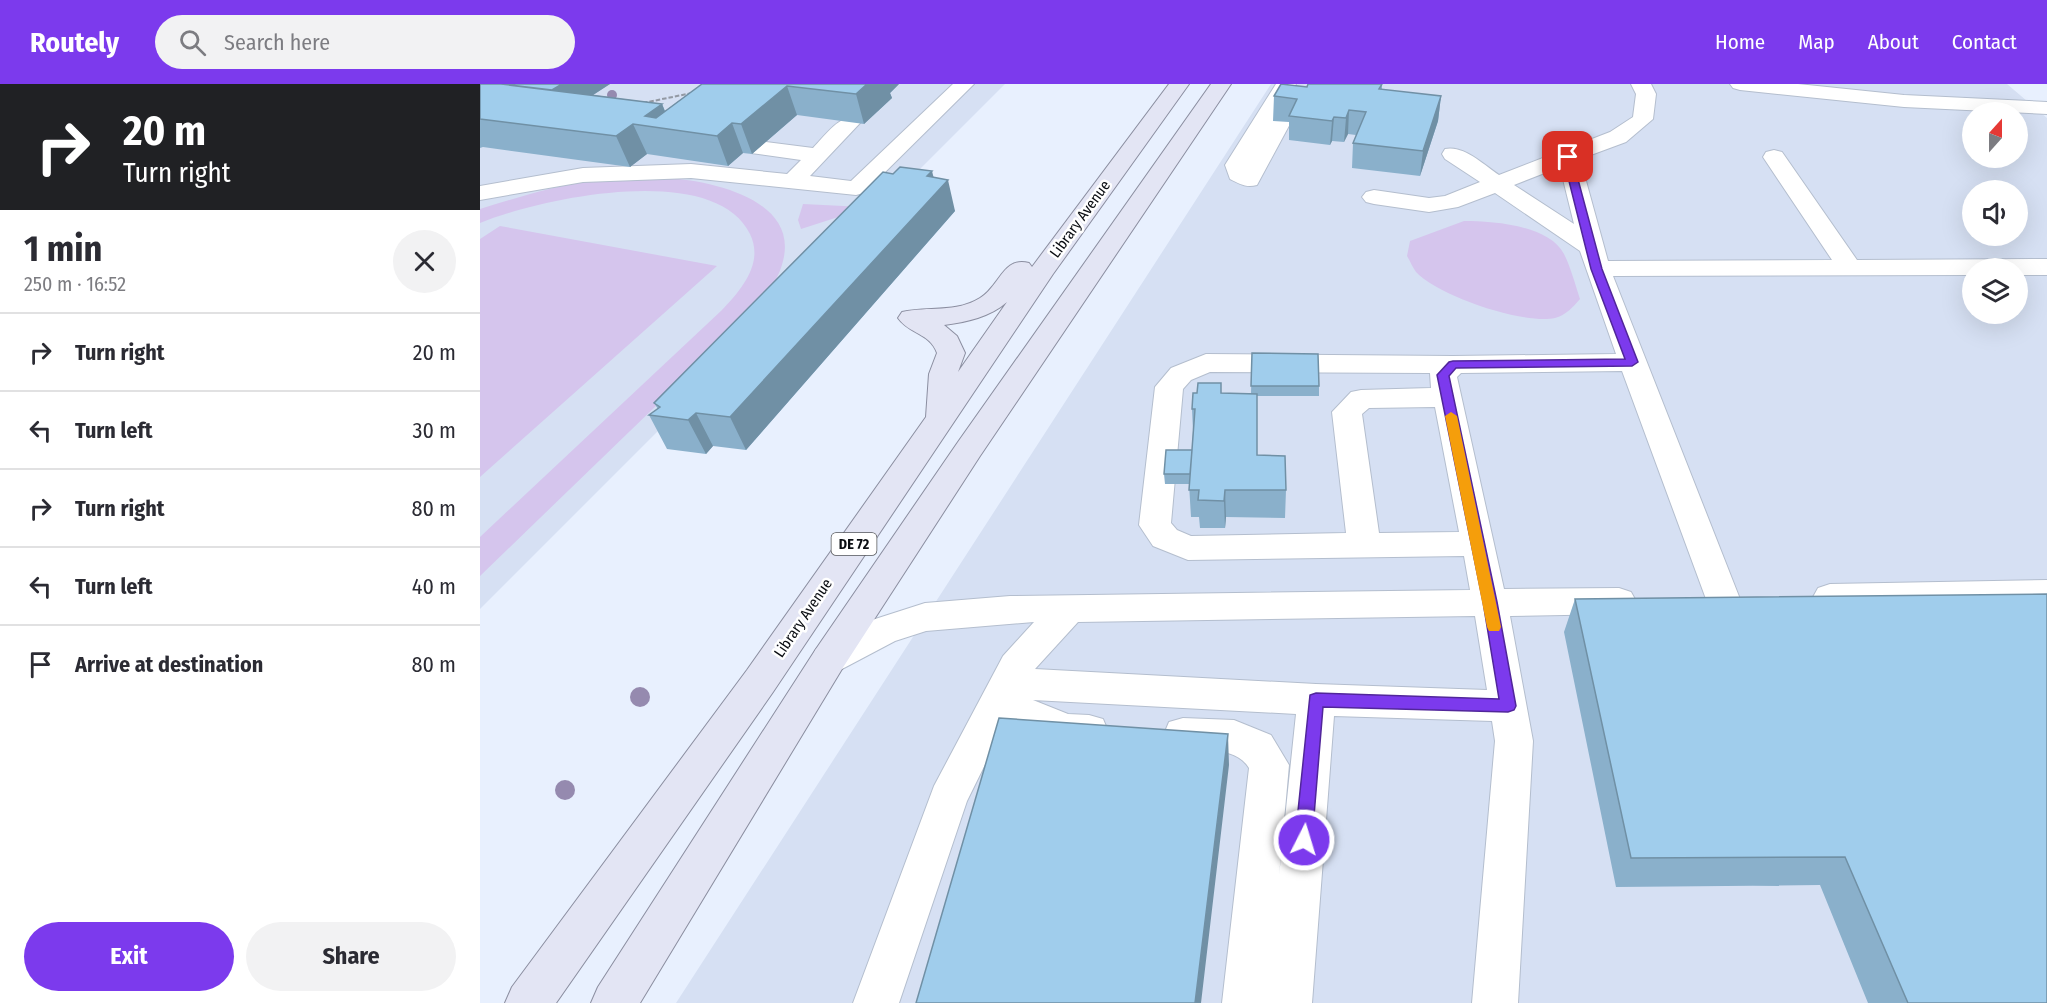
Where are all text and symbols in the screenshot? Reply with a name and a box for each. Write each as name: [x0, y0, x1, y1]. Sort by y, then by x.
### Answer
search box: [155, 15, 575, 69]
text: Routely: [30, 26, 119, 59]
icon: search: [176, 26, 209, 59]
text: Search here: [224, 29, 330, 56]
text: Home: [1715, 29, 1765, 55]
text: Map: [1798, 29, 1835, 55]
text: About: [1868, 29, 1919, 55]
text: Contact: [1952, 29, 2017, 55]
north arrow: [1962, 102, 2028, 168]
map controls: [1962, 102, 2028, 324]
text: 20 m: [123, 106, 206, 156]
icon: right: [24, 108, 102, 186]
pin: [1542, 131, 1593, 182]
icon: arrive: [1551, 140, 1584, 173]
text: Turn right: [123, 157, 231, 189]
street label: Library Avenue: [1046, 177, 1114, 261]
button: sound: [1962, 180, 2028, 246]
text: 1 min: [24, 227, 102, 271]
button: close: [393, 230, 456, 293]
button: layers: [1962, 258, 2028, 324]
text: 250 m · 16:52: [24, 272, 126, 296]
icon: right: [24, 336, 57, 369]
text: Turn right: [75, 339, 164, 366]
text: 20 m: [413, 339, 456, 366]
icon: left: [24, 414, 57, 447]
text: Turn left: [75, 417, 153, 444]
text: 30 m: [413, 417, 456, 444]
icon: right: [24, 492, 57, 525]
text: Turn right: [75, 495, 164, 522]
text: 80 m: [411, 495, 456, 522]
road number: DE 72: [832, 533, 877, 555]
icon: left: [24, 570, 57, 603]
text: Turn left: [75, 573, 153, 600]
text: 40 m: [412, 573, 456, 600]
street label: Library Avenue: [770, 575, 836, 661]
icon: arrive: [24, 648, 57, 681]
text: Arrive at destination: [75, 651, 263, 678]
text: 80 m: [411, 651, 456, 678]
position arrow: [1272, 808, 1336, 872]
button: Exit: [24, 922, 234, 991]
button: Share: [246, 922, 456, 991]

